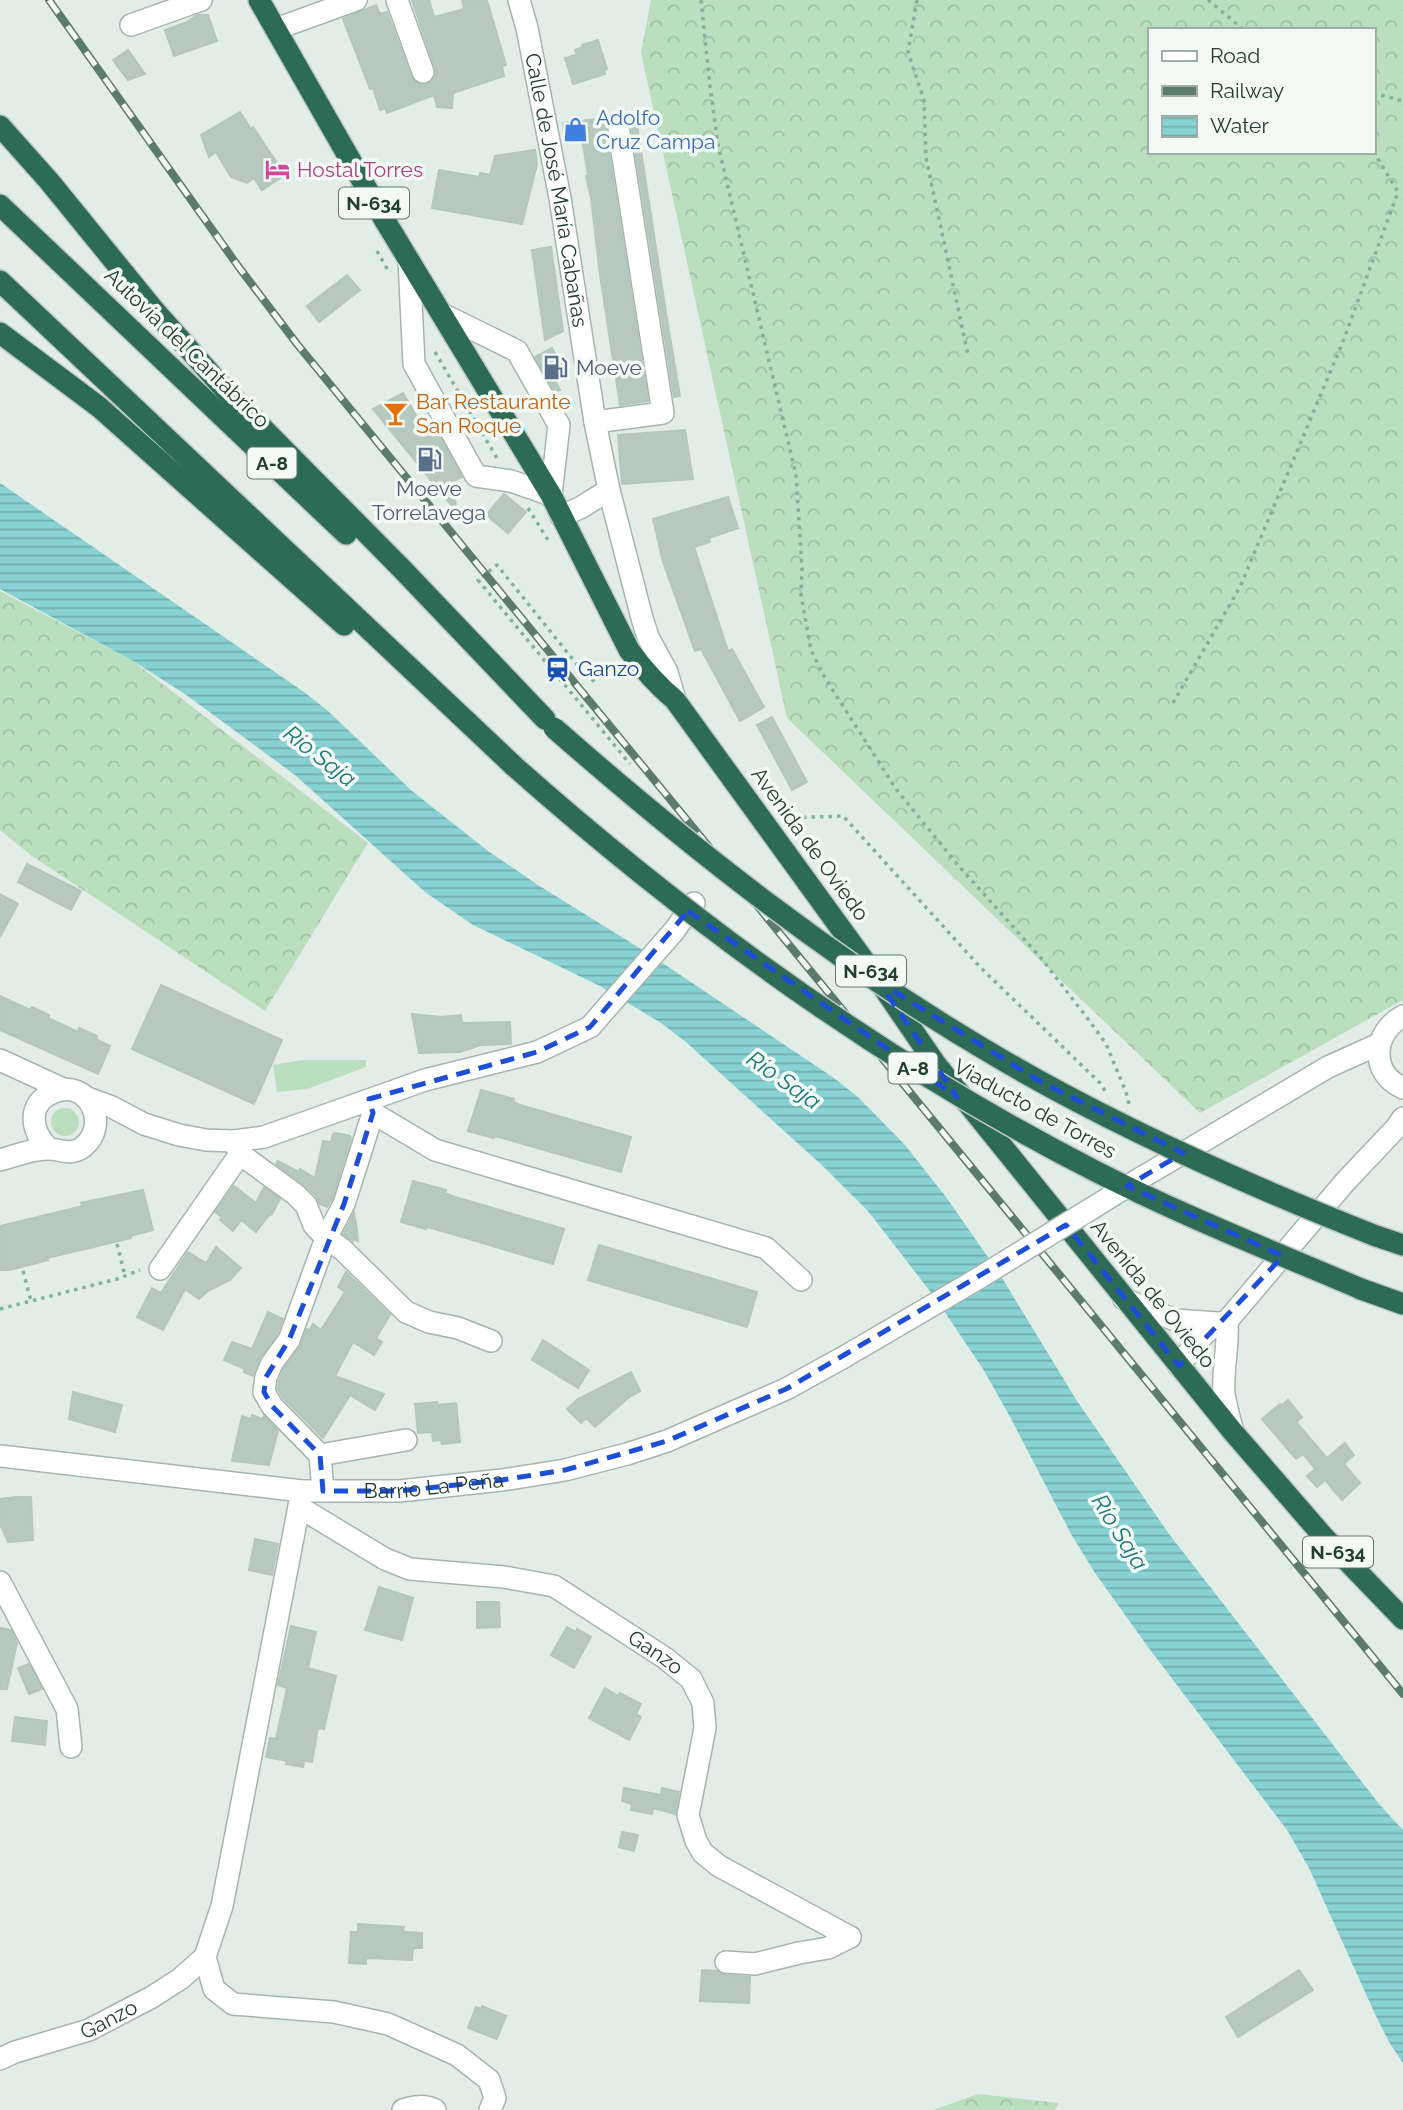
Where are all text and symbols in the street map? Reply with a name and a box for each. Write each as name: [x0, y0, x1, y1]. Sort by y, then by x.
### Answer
legend: [1148, 28, 1375, 154]
text: Road: [1210, 43, 1260, 68]
street label: Calle de José María Cabañas: [520, 51, 593, 329]
text: Railway: [1210, 78, 1284, 103]
place label: Adolfo Cruz Campa: [596, 105, 716, 154]
text: Water: [1210, 113, 1269, 138]
shop icon: Adolfo Cruz Campa: [562, 116, 590, 144]
hotel icon: Hostal Torres: [263, 156, 291, 184]
place label: Hostal Torres: [297, 157, 423, 182]
road number: N-634: [339, 188, 409, 218]
street label: Autovía del Cantábrico: [100, 263, 275, 433]
fuel station icon: Moeve: [542, 354, 570, 382]
place label: Moeve: [576, 355, 642, 380]
place label: Bar Restaurante San Roque: [416, 389, 571, 438]
bar icon: Bar Restaurante San Roque: [382, 400, 410, 428]
fuel station icon: Moeve Torrelavega: [415, 446, 443, 474]
road number: A-8: [247, 447, 296, 478]
place label: Moeve Torrelavega: [372, 476, 486, 525]
station icon: Ganzo: [544, 655, 572, 683]
place label: Ganzo: [578, 656, 639, 681]
water label: Río Saja: [279, 719, 362, 792]
street label: Avenida de Oviedo: [746, 762, 874, 925]
road number: N-634: [836, 956, 906, 987]
water label: Río Saja: [742, 1044, 827, 1115]
road number: A-8: [888, 1052, 937, 1084]
street label: Viaducto de Torres: [950, 1054, 1121, 1164]
street label: Avenida de Oviedo: [1086, 1215, 1221, 1373]
street label: Barrio La Peña: [364, 1467, 505, 1503]
water label: Río Saja: [1087, 1489, 1154, 1575]
road number: N-634: [1303, 1536, 1373, 1568]
street label: Ganzo: [624, 1624, 689, 1680]
street label: Ganzo: [77, 1994, 141, 2044]

